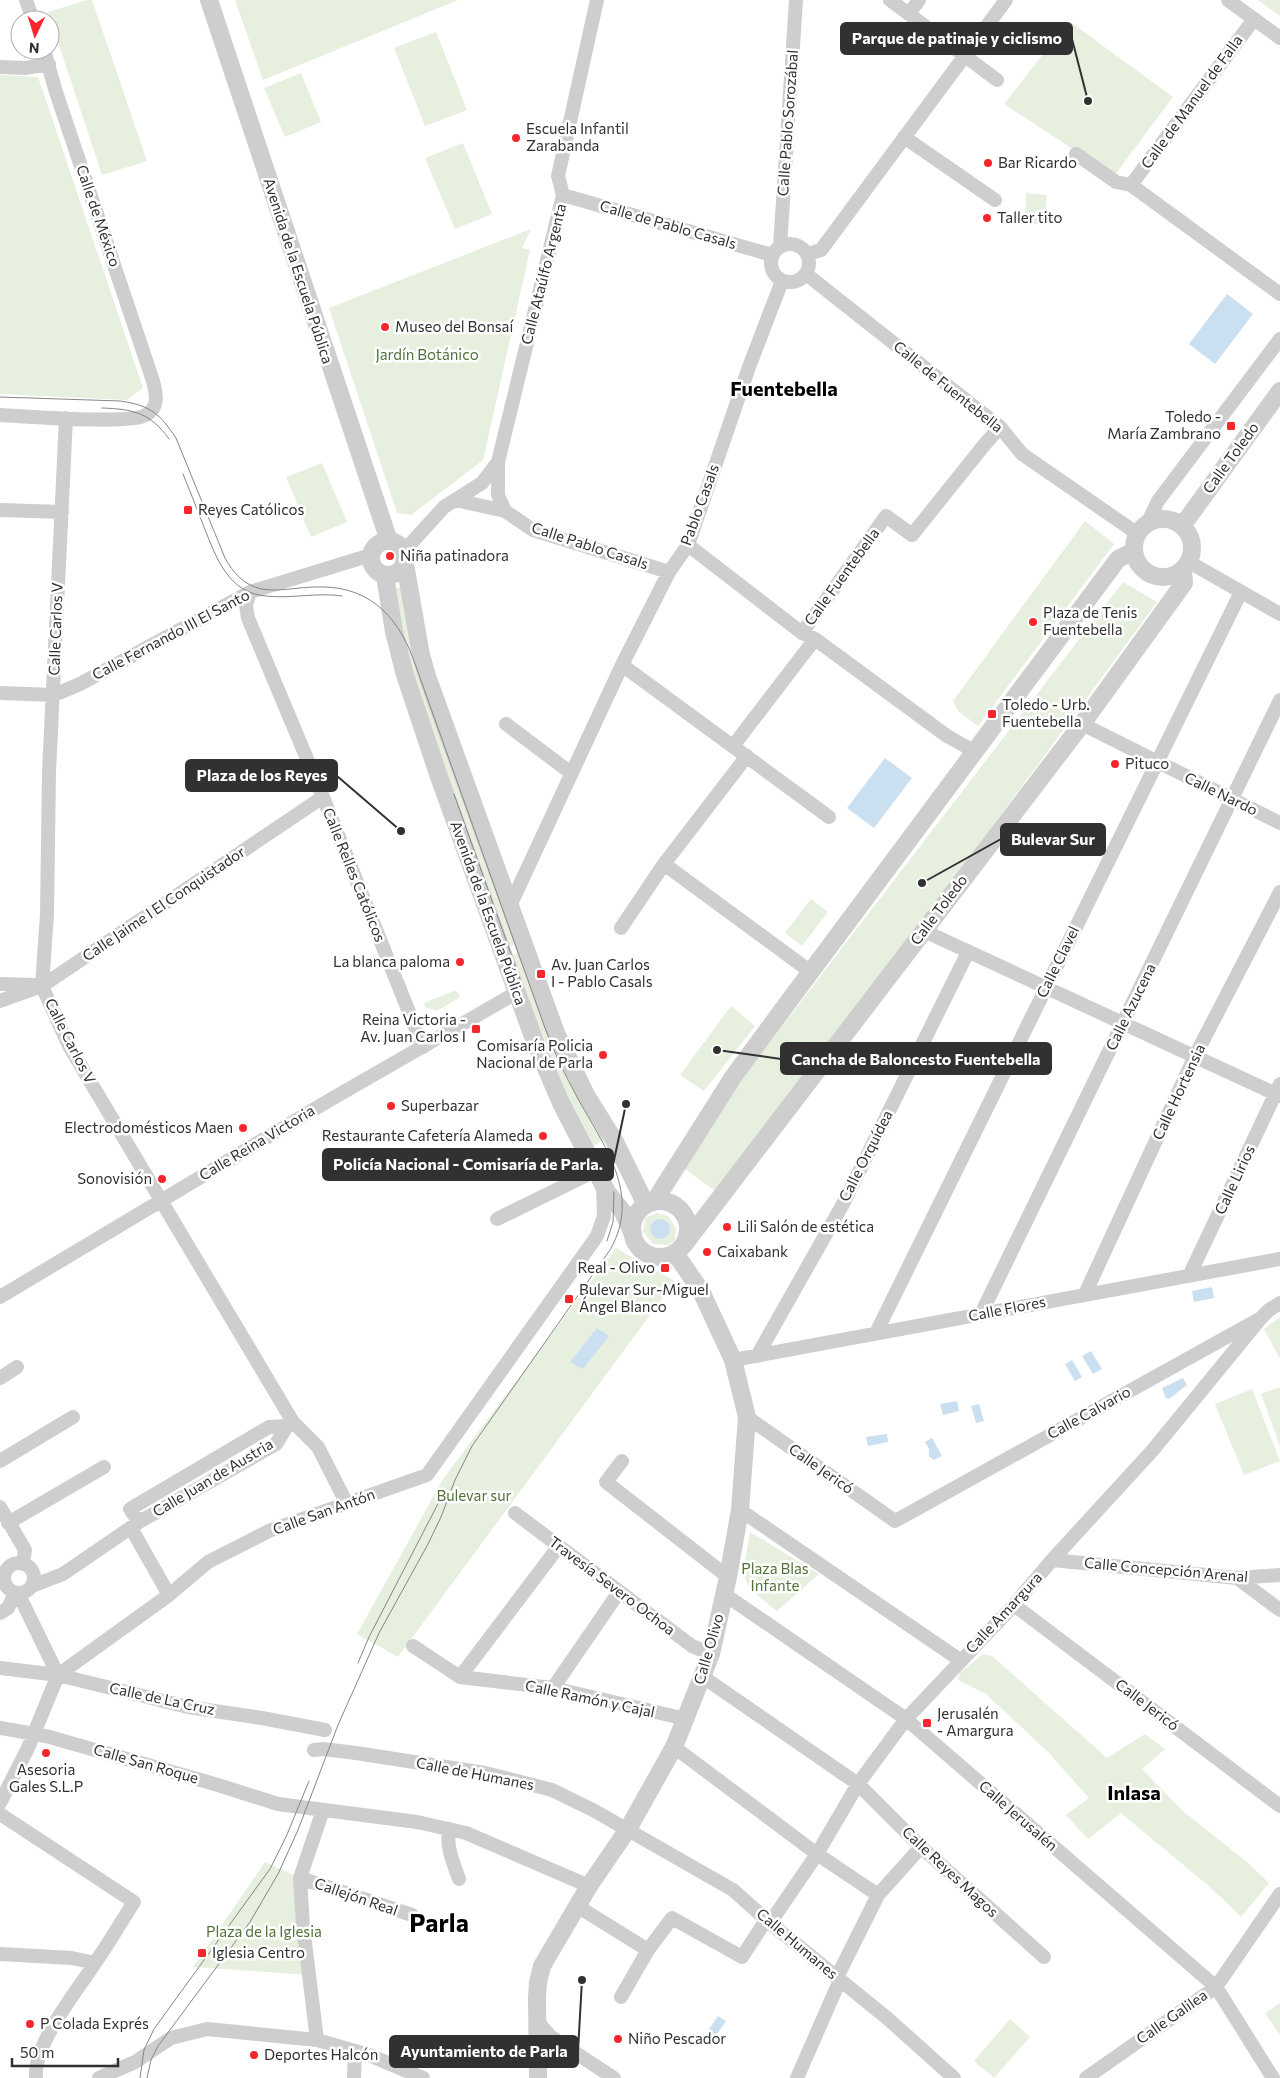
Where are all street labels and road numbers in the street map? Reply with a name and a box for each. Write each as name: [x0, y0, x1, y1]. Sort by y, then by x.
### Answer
street label: Calle de Manuel de Falla: [1137, 31, 1246, 172]
street label: Calle Pablo Sorozábal: [773, 49, 801, 197]
street label: Calle de México: [73, 162, 125, 269]
street label: Avenida de la Escuela Pública: [260, 175, 338, 366]
street label: Calle de Pablo Casals: [598, 196, 739, 252]
street label: Calle Ataúlfo Argenta: [517, 201, 569, 346]
street label: Calle de Fuentebella: [890, 337, 1007, 436]
street label: Calle Toledo: [1198, 418, 1262, 496]
street label: Pablo Casals: [676, 461, 722, 548]
street label: Calle Pablo Casals: [530, 518, 651, 572]
street label: Calle Fuentebella: [800, 524, 883, 629]
street label: Calle Carlos V: [44, 582, 66, 676]
street label: Calle Fernando III El Santo: [89, 585, 252, 683]
street label: Calle Nardo: [1182, 768, 1261, 819]
street label: Calle Relles Católicos: [320, 805, 390, 944]
street label: Avenida de la Escuela Pública: [447, 818, 531, 1007]
street label: Calle Jaime I El Conquistador: [79, 842, 248, 964]
street label: Calle Toledo: [906, 871, 970, 948]
street label: Calle Clavel: [1032, 923, 1082, 1000]
street label: Calle Azucena: [1101, 960, 1159, 1053]
street label: Calle Carlos V: [42, 995, 100, 1086]
street label: Calle Hortensia: [1148, 1041, 1208, 1142]
street label: Calle Reina Victoria: [196, 1101, 317, 1184]
street label: Calle Orquídea: [834, 1107, 896, 1204]
street label: Calle Lirios: [1210, 1142, 1258, 1217]
street label: Calle Flores: [967, 1292, 1047, 1324]
street label: Calle Calvario: [1044, 1382, 1133, 1442]
street label: Calle Juan de Austria: [149, 1434, 276, 1520]
street label: Calle Jericó: [786, 1439, 857, 1497]
street label: Calle San Antón: [270, 1484, 377, 1538]
street label: Travesía Severo Ochoa: [546, 1532, 679, 1638]
street label: Calle Concepción Arenal: [1083, 1553, 1249, 1585]
street label: Calle Amargura: [961, 1568, 1045, 1656]
street label: Calle Olivo: [689, 1611, 727, 1686]
street label: Calle Jericó: [1112, 1674, 1183, 1734]
street label: Calle Ramón y Cajal: [524, 1675, 657, 1721]
street label: Calle de La Cruz: [108, 1678, 217, 1718]
street label: Calle San Roque: [92, 1739, 201, 1787]
street label: Calle de Humanes: [415, 1753, 536, 1793]
street label: Calle Jerusalén: [976, 1776, 1062, 1854]
street label: Calle Reyes Magos: [899, 1822, 1003, 1920]
street label: Callejón Real: [312, 1873, 400, 1919]
street label: Calle Humanes: [753, 1904, 842, 1983]
street label: Calle Galilea: [1132, 1985, 1210, 2047]

